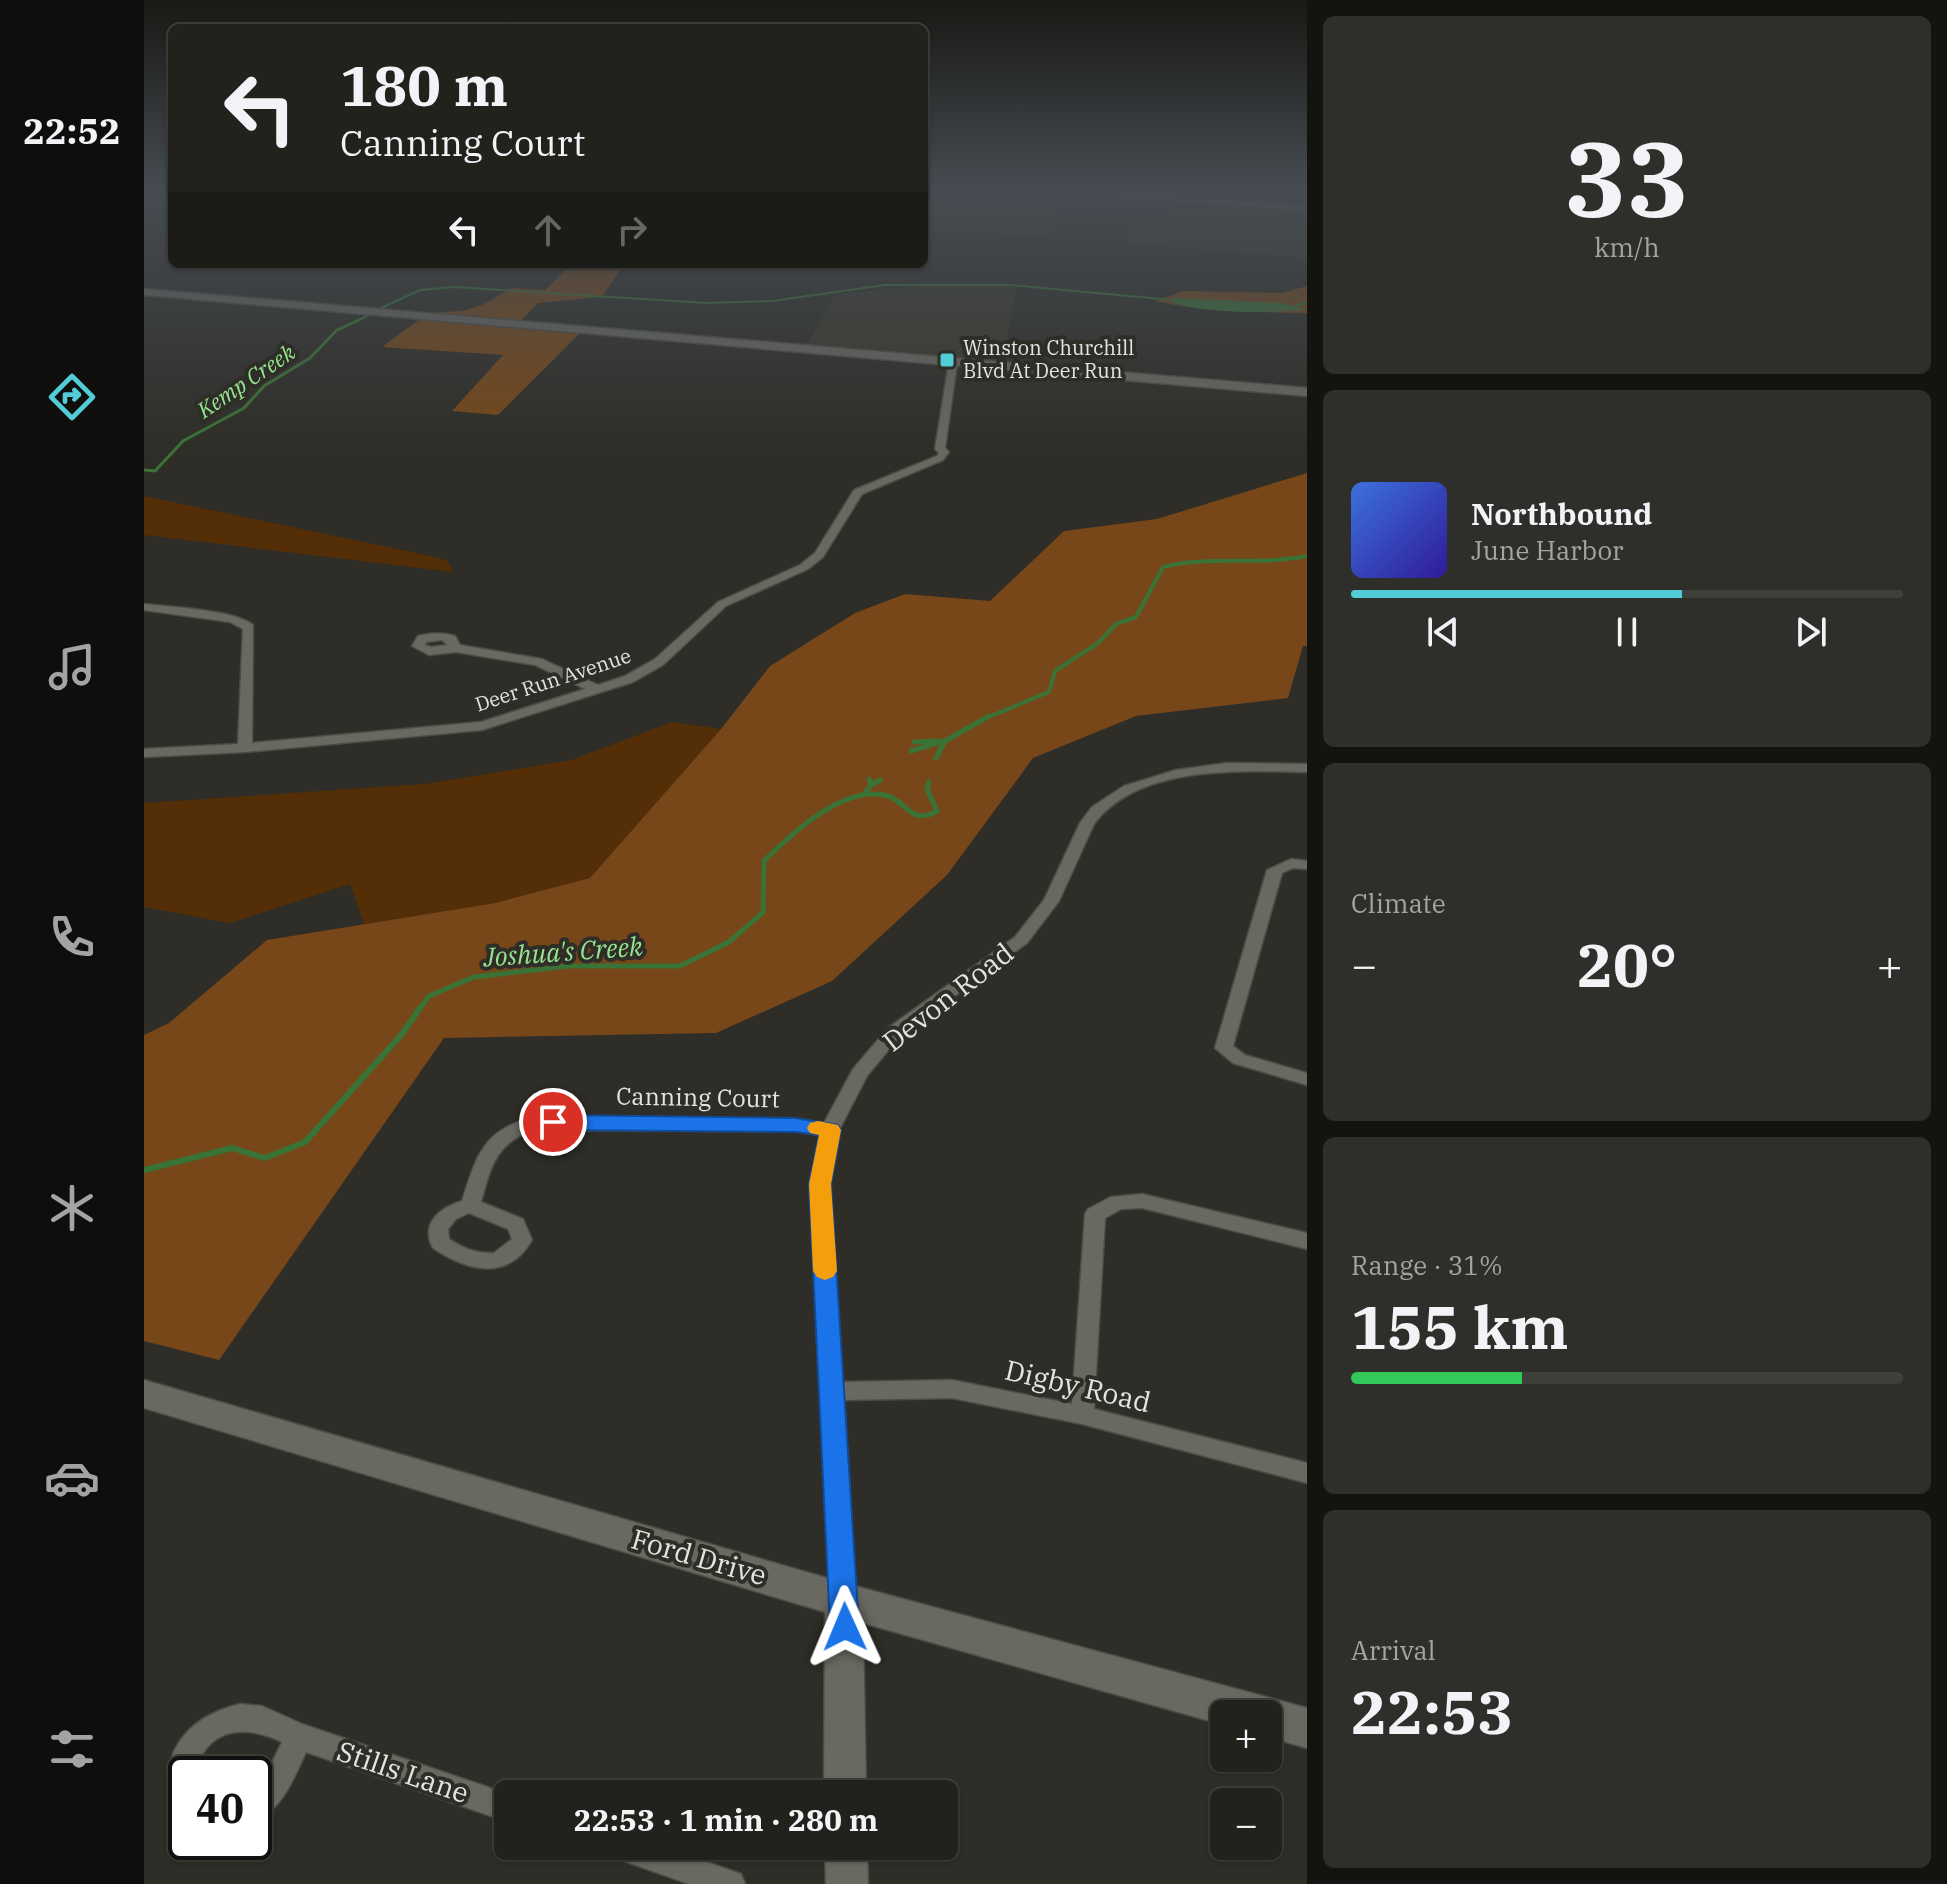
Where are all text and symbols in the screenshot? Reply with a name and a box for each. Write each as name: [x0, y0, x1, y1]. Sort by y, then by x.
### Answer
text: 180 m: [340, 49, 508, 121]
icon: left: [208, 56, 312, 160]
text: 22:52: [23, 107, 121, 154]
text: 33: [1565, 110, 1689, 246]
text: Canning Court: [340, 119, 586, 166]
icon: left: [442, 208, 486, 252]
icon: ahead: [526, 208, 570, 252]
icon: right: [610, 208, 654, 252]
text: km/h: [1594, 230, 1660, 264]
place label: Winston Churchill Blvd At Deer Run: [963, 334, 1134, 384]
water label: Kemp Creek: [190, 337, 301, 424]
marker: Winston Churchill Blvd At Deer Run: [938, 351, 956, 369]
icon: directions: [44, 369, 100, 425]
text: Northbound: [1471, 494, 1652, 533]
text: June Harbor: [1471, 533, 1624, 567]
icon: previous: [1421, 610, 1465, 654]
icon: pause: [1605, 610, 1649, 654]
icon: next: [1789, 610, 1833, 654]
icon: music: [44, 639, 100, 695]
street label: Deer Run Avenue: [471, 642, 634, 717]
text: Climate: [1351, 886, 1446, 920]
icon: phone: [44, 909, 100, 965]
text: 20°: [1577, 925, 1677, 1004]
water label: Joshua's Creek: [481, 928, 644, 974]
street label: Devon Road: [875, 934, 1021, 1059]
text: −: [1351, 936, 1377, 993]
text: +: [1877, 936, 1903, 993]
street label: Canning Court: [616, 1080, 780, 1114]
pin: [519, 1088, 587, 1156]
icon: arrive: [531, 1100, 575, 1144]
icon: climate: [44, 1180, 100, 1236]
text: Range · 31%: [1351, 1248, 1503, 1282]
text: 155 km: [1351, 1287, 1569, 1366]
street label: Digby Road: [1001, 1351, 1155, 1420]
icon: car: [44, 1450, 100, 1506]
street label: Ford Drive: [627, 1520, 771, 1593]
position arrow: [803, 1585, 887, 1669]
text: Arrival: [1351, 1633, 1436, 1667]
text: 22:53: [1351, 1672, 1513, 1751]
map controls: [1210, 1700, 1282, 1860]
button: +: [1210, 1700, 1282, 1772]
icon: filters: [44, 1721, 100, 1777]
street label: Stills Lane: [332, 1732, 474, 1811]
speed limit sign: 40: [168, 1756, 272, 1860]
button: −: [1210, 1788, 1282, 1860]
text: 22:53 · 1 min · 280 m: [574, 1800, 878, 1839]

